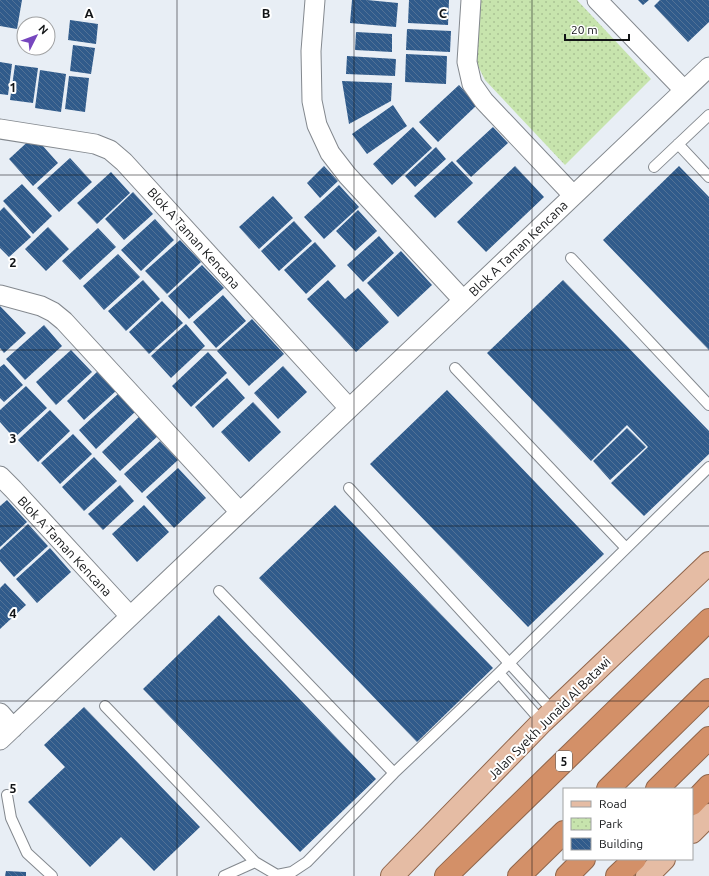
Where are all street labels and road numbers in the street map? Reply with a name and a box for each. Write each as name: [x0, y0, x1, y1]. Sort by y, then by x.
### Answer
street label: Blok A Taman Kencana: [145, 185, 243, 291]
street label: Blok A Taman Kencana: [466, 197, 570, 299]
street label: Blok A Taman Kencana: [15, 493, 115, 599]
street label: Jalan Syekh Junaid Al Batawi: [485, 654, 613, 782]
road number: 5: [556, 751, 572, 771]

